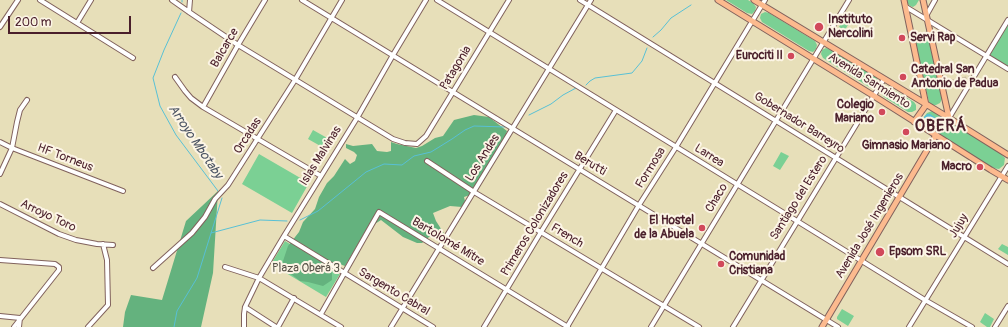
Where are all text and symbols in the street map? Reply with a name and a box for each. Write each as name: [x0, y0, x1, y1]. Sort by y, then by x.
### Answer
scale bar: [10, 8, 133, 34]
place label: Instituto Nercolini: [828, 13, 873, 41]
text: 200 m: [15, 15, 51, 30]
marker: Instituto Nercolini: [813, 21, 825, 33]
street label: Balcarce: [208, 26, 242, 70]
place label: Servi Rap: [910, 31, 956, 45]
marker: Servi Rap: [897, 33, 907, 43]
street label: Patagonia: [437, 43, 475, 93]
place label: Eurociti II: [736, 49, 783, 63]
street label: Avenida Sarmiento: [825, 50, 913, 112]
marker: Eurociti II: [786, 51, 796, 61]
place label: Catedral San Antonio de Padua: [911, 63, 998, 91]
marker: Catedral San Antonio de Padua: [898, 72, 908, 82]
street label: Gobernador Barreyro: [751, 89, 847, 157]
place label: Colegio Mariano: [835, 98, 874, 126]
water label: Arroyo Mbotaby: [165, 102, 225, 182]
marker: Colegio Mariano: [877, 107, 887, 117]
street label: Orcadas: [231, 115, 265, 157]
district label: OBERÁ: [915, 117, 967, 137]
street label: Islas Malvinas: [297, 124, 345, 188]
marker: Gimnasio Mariano: [901, 127, 911, 137]
street label: Los Andes: [463, 132, 503, 184]
place label: Gimnasio Mariano: [862, 139, 950, 153]
street label: HF Torneus: [35, 141, 95, 175]
street label: Larrea: [692, 141, 726, 171]
street label: Formosa: [633, 145, 669, 191]
street label: Berutti: [571, 149, 609, 179]
street label: Santiago del Estero: [767, 153, 831, 243]
place label: Macro: [941, 160, 972, 174]
marker: Macro: [975, 162, 985, 172]
street label: Primeros Colonizadores: [498, 169, 572, 279]
street label: Avenida José Ingenieros: [833, 171, 907, 281]
street label: Chaco: [703, 181, 731, 215]
street label: Arroyo Toro: [18, 197, 78, 235]
street label: Jujuy: [946, 211, 972, 241]
place label: El Hostel de la Abuela: [634, 214, 694, 242]
street label: Bartolomé Mitre: [409, 215, 487, 269]
street label: French: [548, 221, 586, 251]
marker: El Hostel de la Abuela: [697, 223, 707, 233]
place label: Epsom SRL: [889, 245, 946, 259]
marker: Epsom SRL: [874, 246, 886, 258]
place label: Comunidad Cristiana: [729, 250, 785, 278]
marker: Comunidad Cristiana: [716, 259, 726, 269]
park label: Plaza Oberá 3: [272, 262, 340, 276]
street label: Sargento Cabral: [356, 265, 432, 319]

